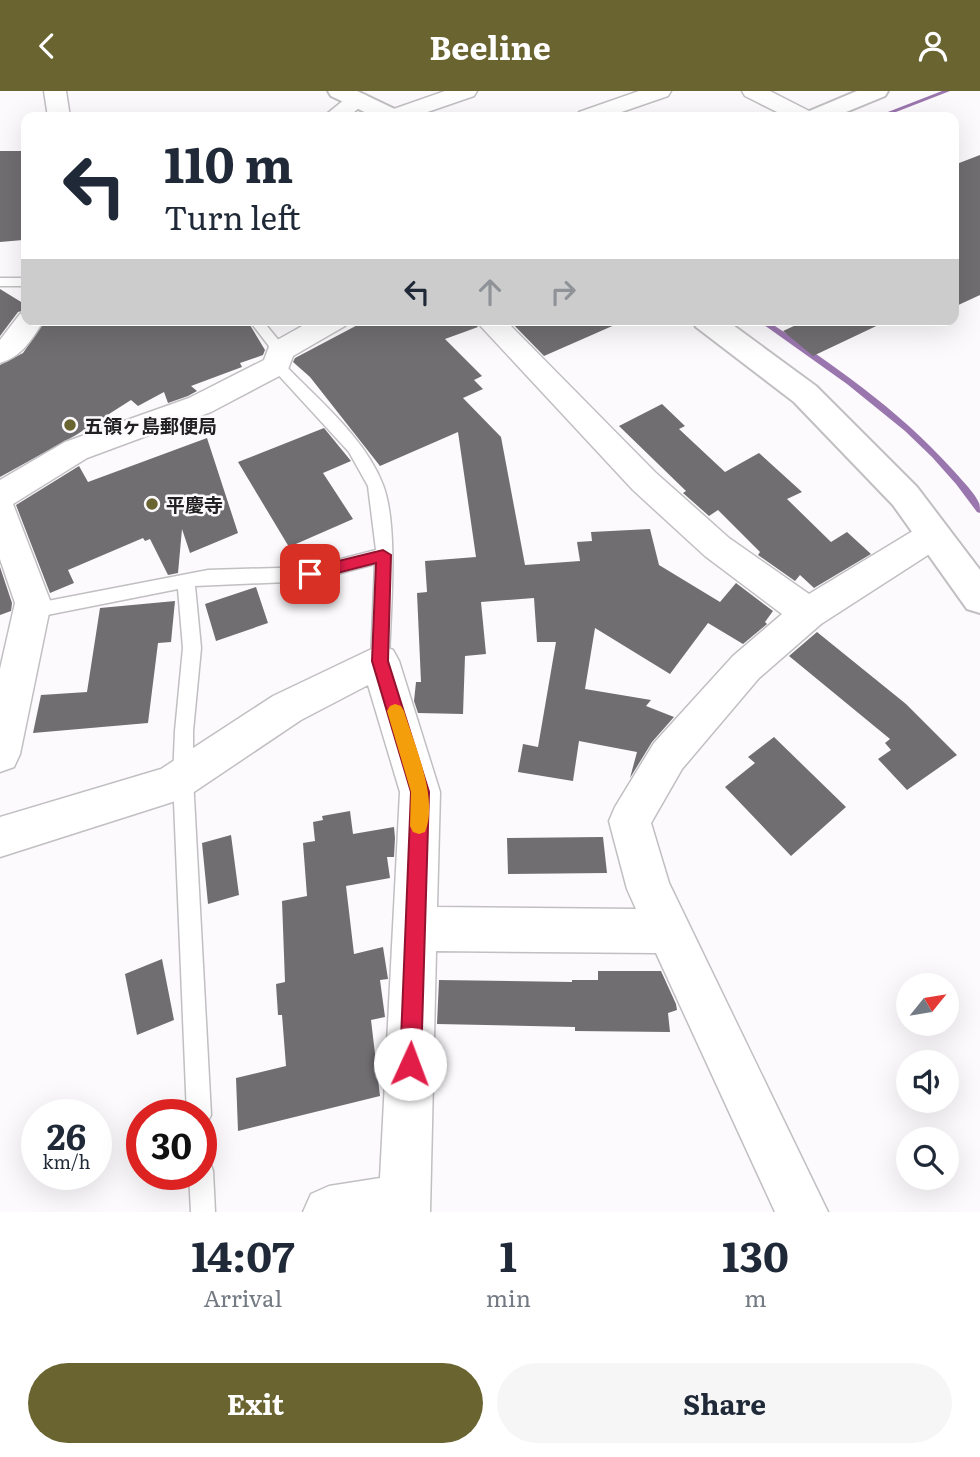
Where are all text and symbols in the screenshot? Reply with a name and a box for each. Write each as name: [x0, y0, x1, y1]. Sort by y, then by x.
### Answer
text: Beeline: [429, 22, 551, 70]
icon: back: [28, 27, 66, 65]
icon: person: [914, 27, 952, 65]
text: 110 m: [164, 125, 293, 198]
icon: left: [49, 140, 140, 231]
text: Turn left: [164, 192, 301, 240]
icon: left: [398, 273, 436, 311]
icon: ahead: [471, 273, 509, 311]
icon: right: [544, 273, 582, 311]
place label: 五領ヶ島郵便局: [84, 411, 217, 439]
marker: 五領ヶ島郵便局: [62, 417, 78, 433]
place label: 平慶寺: [166, 490, 223, 518]
marker: 平慶寺: [144, 496, 160, 512]
pin: [280, 544, 340, 604]
icon: arrive: [291, 555, 329, 593]
north arrow: [896, 973, 959, 1036]
map controls: [896, 973, 959, 1190]
position arrow: [373, 1027, 447, 1101]
button: sound: [896, 1050, 959, 1113]
speed limit sign: 30: [126, 1099, 217, 1190]
text: 26: [47, 1109, 86, 1161]
button: search: [896, 1127, 959, 1190]
text: km/h: [43, 1148, 90, 1175]
text: 14:07: [191, 1223, 295, 1285]
text: 1: [500, 1223, 517, 1285]
text: 130: [722, 1223, 789, 1285]
text: Arrival: [204, 1280, 282, 1314]
text: min: [486, 1280, 531, 1314]
text: m: [744, 1280, 767, 1314]
button: Exit: [28, 1363, 483, 1443]
button: Share: [497, 1363, 952, 1443]

